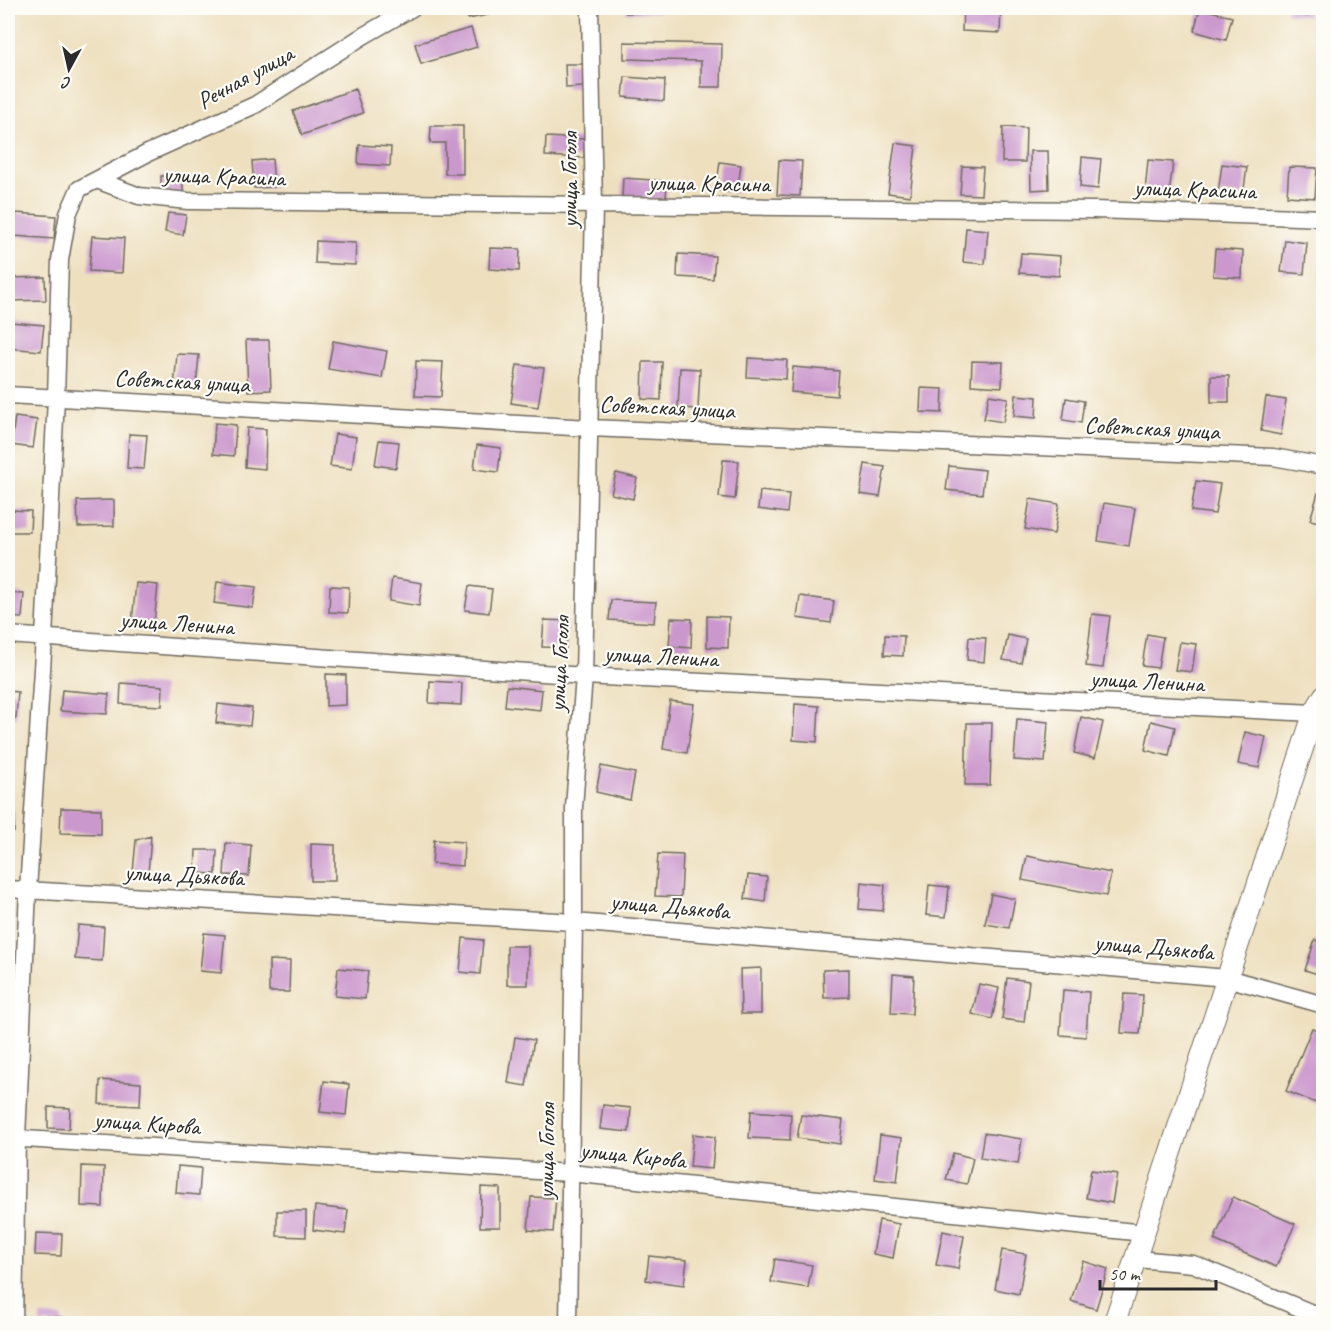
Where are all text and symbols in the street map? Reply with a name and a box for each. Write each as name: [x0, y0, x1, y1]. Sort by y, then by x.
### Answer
street label: Речная улица: [191, 37, 300, 116]
north arrow: [39, 39, 99, 99]
text: С: [60, 72, 72, 93]
street label: улица Гоголя: [554, 130, 584, 230]
street label: улица Красина: [161, 159, 288, 193]
street label: улица Красина: [646, 167, 772, 199]
street label: улица Красина: [1132, 172, 1259, 206]
street label: Советская улица: [114, 362, 252, 400]
street label: Советская улица: [599, 388, 737, 426]
street label: Советская улица: [1084, 409, 1222, 447]
street label: улица Ленина: [117, 604, 237, 642]
street label: улица Гоголя: [541, 614, 577, 715]
street label: улица Ленина: [601, 638, 721, 674]
street label: улица Ленина: [1087, 663, 1207, 699]
street label: улица Дьякова: [122, 857, 247, 893]
street label: улица Дьякова: [607, 886, 733, 926]
street label: улица Дьякова: [1091, 927, 1217, 967]
street label: улица Гоголя: [530, 1101, 562, 1201]
street label: улица Кирова: [91, 1104, 203, 1142]
street label: улица Кирова: [577, 1134, 689, 1176]
scale bar: [1100, 1253, 1216, 1291]
text: 50 m: [1109, 1263, 1142, 1285]

